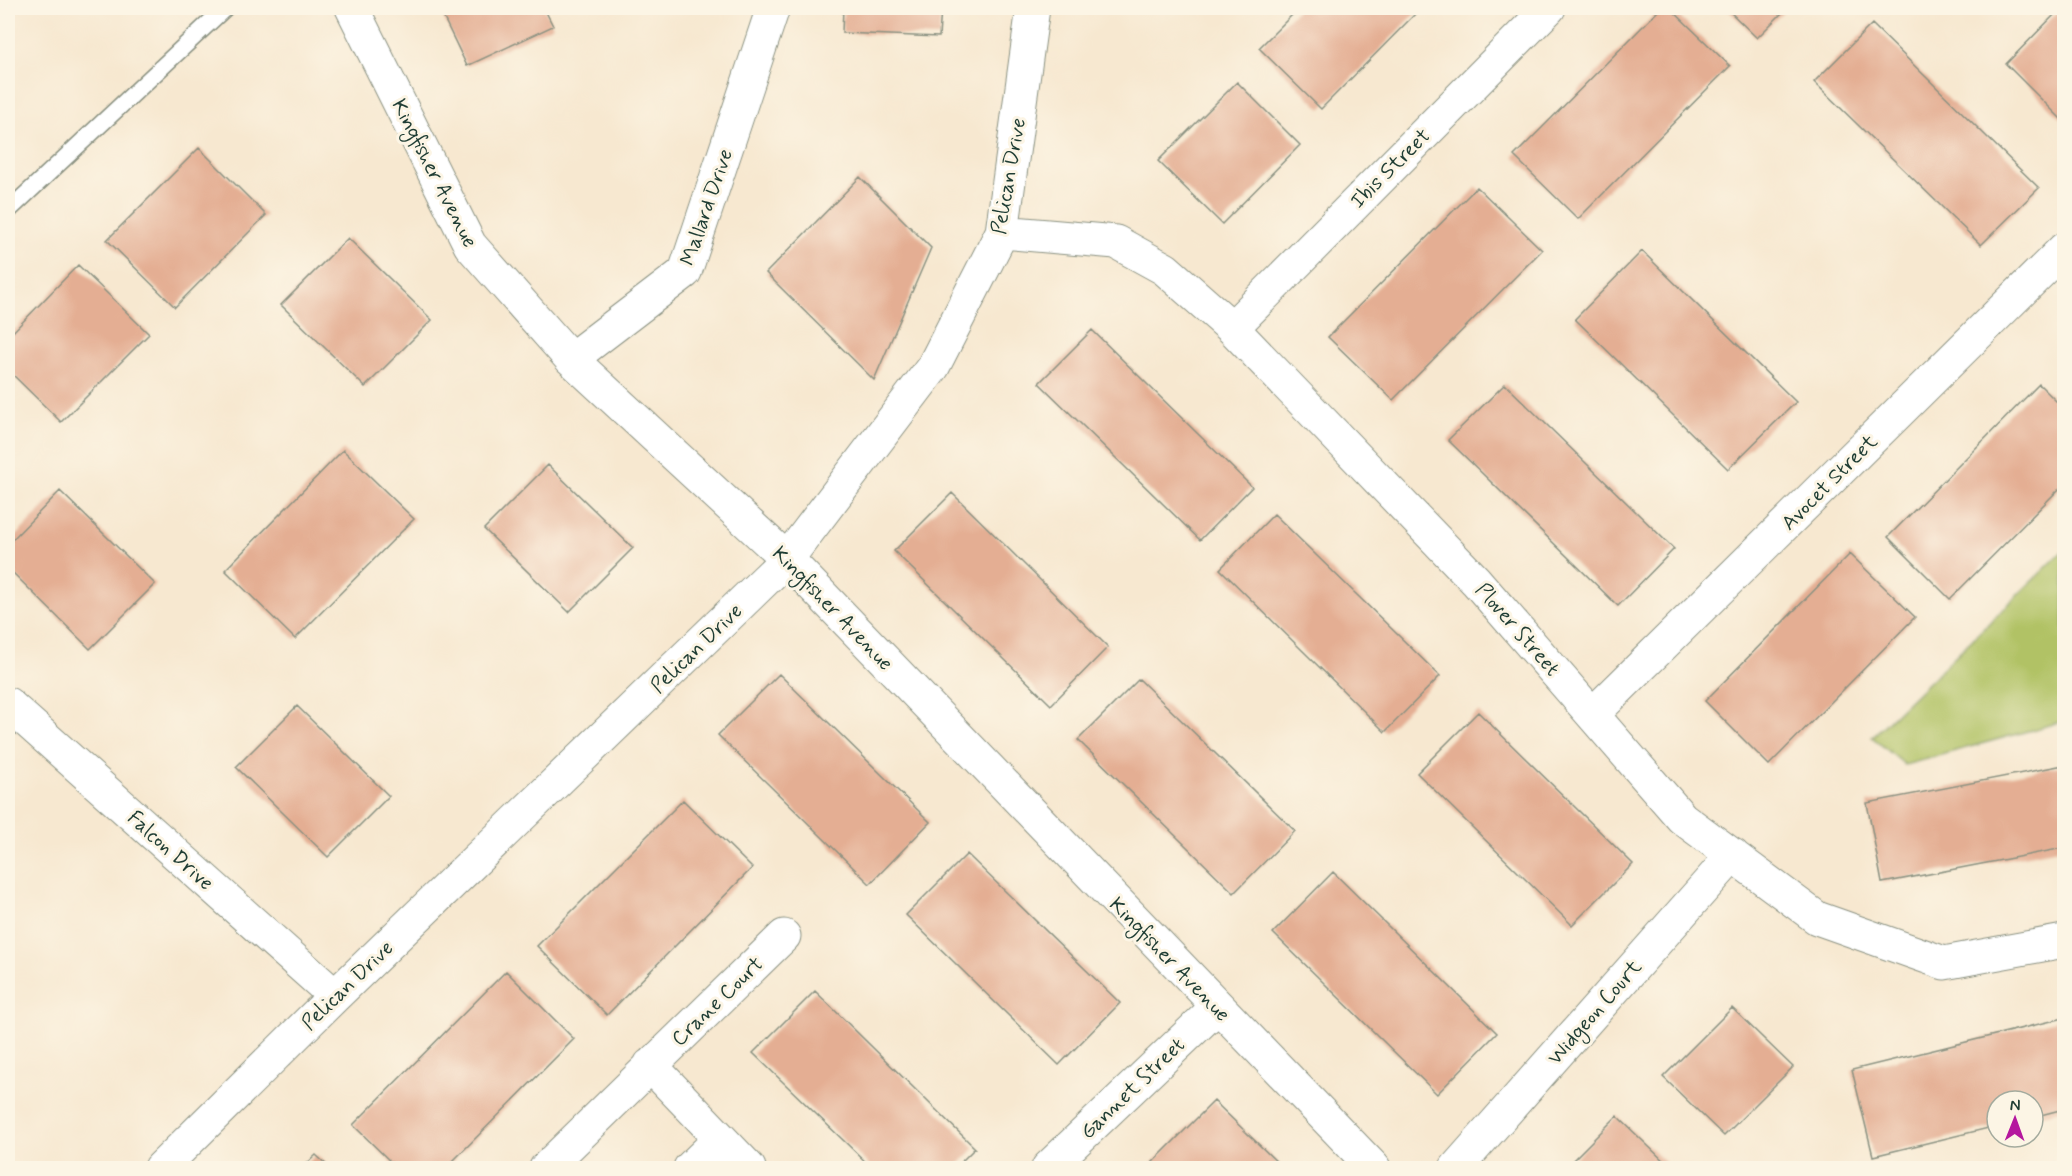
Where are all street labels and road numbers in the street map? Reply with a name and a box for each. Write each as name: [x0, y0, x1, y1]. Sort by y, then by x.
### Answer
street label: Kingfisher Avenue: [384, 94, 484, 253]
street label: Pelican Drive: [985, 116, 1033, 237]
street label: Ibis Street: [1345, 122, 1437, 215]
street label: Mallard Drive: [674, 145, 740, 269]
street label: Avocet Street: [1775, 428, 1884, 537]
street label: Kingfisher Avenue: [765, 540, 899, 678]
street label: Plover Street: [1469, 577, 1566, 683]
street label: Pelican Drive: [644, 598, 749, 700]
street label: Falcon Drive: [121, 804, 220, 897]
street label: Kingfisher Avenue: [1102, 891, 1236, 1029]
street label: Pelican Drive: [295, 935, 400, 1037]
street label: Crane Court: [666, 951, 770, 1053]
street label: Widgeon Court: [1541, 954, 1649, 1072]
street label: Gannet Street: [1074, 1031, 1191, 1146]

